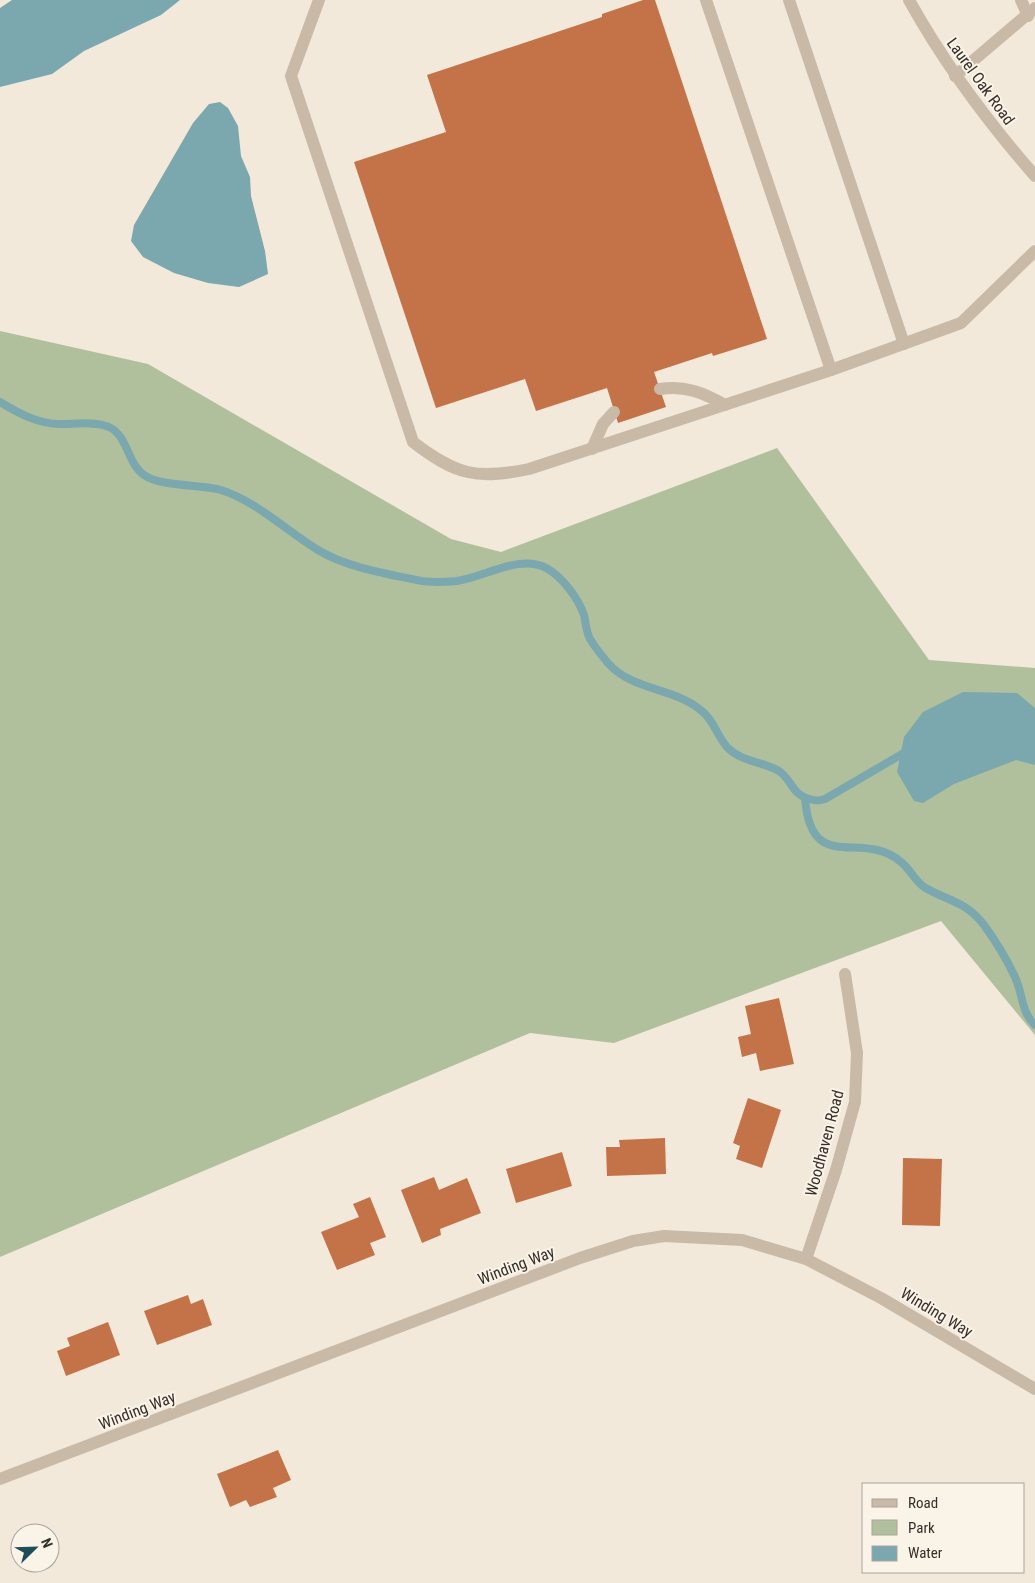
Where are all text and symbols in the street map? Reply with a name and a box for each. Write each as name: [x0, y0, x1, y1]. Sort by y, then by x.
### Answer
street label: Laurel Oak Road: [943, 34, 1019, 128]
street label: Woodhaven Road: [801, 1088, 848, 1198]
street label: Winding Way: [475, 1242, 558, 1289]
street label: Winding Way: [897, 1284, 976, 1342]
street label: Winding Way: [96, 1387, 179, 1434]
legend: [862, 1483, 1025, 1573]
text: Road: [908, 1494, 938, 1512]
text: Park: [908, 1519, 935, 1537]
north arrow: [10, 1523, 60, 1573]
text: N: [38, 1536, 56, 1550]
text: Water: [908, 1544, 943, 1562]

